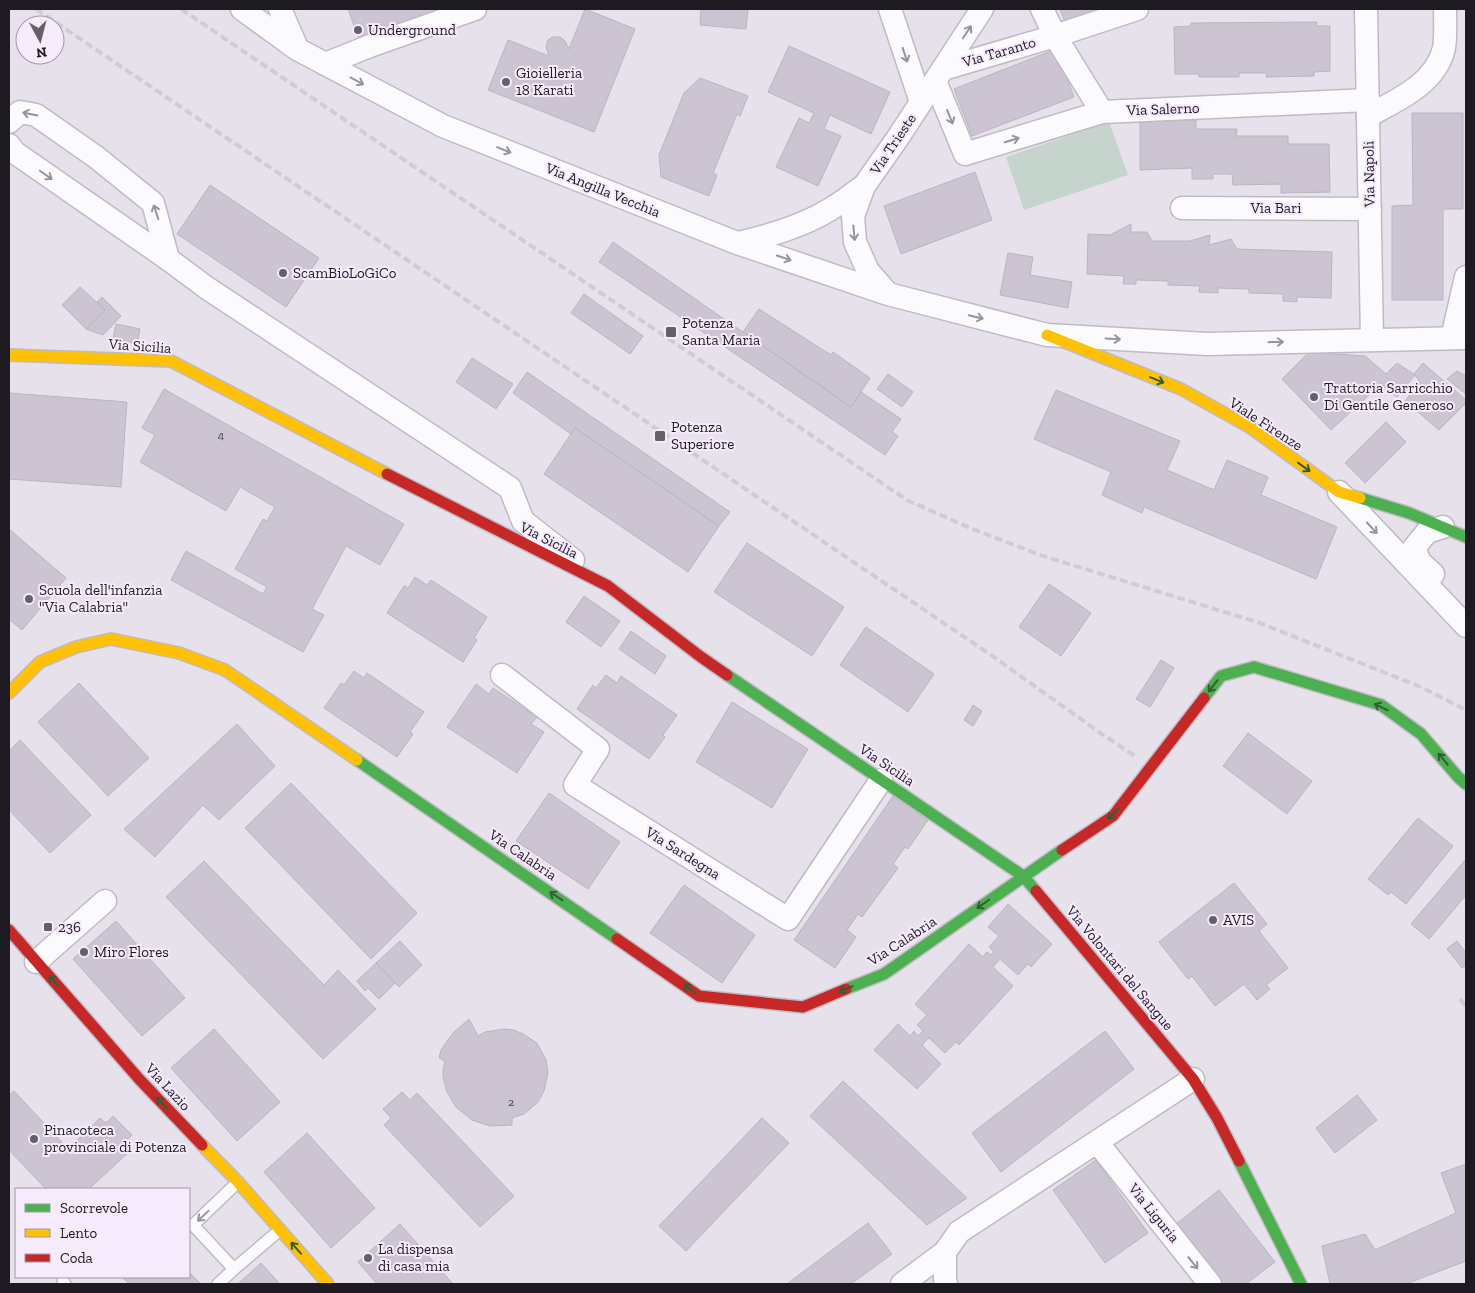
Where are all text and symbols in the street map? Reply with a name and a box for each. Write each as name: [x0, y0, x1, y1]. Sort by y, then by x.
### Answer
north arrow: [15, 15, 65, 65]
place label: Underground: [368, 21, 457, 39]
marker: Underground: [352, 24, 364, 36]
one-way arrow: [962, 25, 972, 39]
street label: Via Taranto: [959, 33, 1038, 71]
text: N: [35, 43, 48, 62]
one-way arrow: [901, 47, 911, 63]
place label: Gioielleria 18 Karati: [516, 64, 582, 99]
marker: Gioielleria 18 Karati: [500, 76, 512, 88]
one-way arrow: [349, 77, 364, 86]
street label: Via Salerno: [1125, 99, 1200, 119]
one-way arrow: [22, 109, 38, 119]
one-way arrow: [946, 109, 955, 125]
street label: Via Trieste: [865, 110, 920, 179]
one-way arrow: [1003, 134, 1019, 144]
street label: Via Napoli: [1359, 141, 1379, 208]
one-way arrow: [495, 146, 511, 155]
street label: Via Angilla Vecchia: [542, 158, 663, 221]
one-way arrow: [39, 170, 53, 180]
street label: Via Bari: [1249, 199, 1302, 217]
one-way arrow: [151, 205, 160, 220]
one-way arrow: [850, 225, 859, 241]
one-way arrow: [776, 254, 791, 263]
place label: ScamBioLoGiCo: [293, 264, 397, 282]
marker: ScamBioLoGiCo: [277, 267, 289, 279]
one-way arrow: [968, 313, 984, 322]
place label: Potenza Santa Maria: [682, 314, 760, 349]
marker: Potenza Santa Maria: [664, 325, 678, 339]
one-way arrow: [1105, 334, 1121, 343]
street label: Via Sicilia: [107, 335, 172, 357]
one-way arrow: [1267, 338, 1283, 347]
one-way arrow: [1149, 375, 1164, 385]
place label: Trattoria Sarricchio Di Gentile Generoso: [1324, 379, 1454, 414]
marker: Trattoria Sarricchio Di Gentile Generoso: [1308, 391, 1320, 403]
street label: Viale Firenze: [1225, 393, 1306, 454]
place label: Potenza Superiore: [671, 418, 734, 453]
house number: 4: [218, 428, 225, 442]
marker: Potenza Superiore: [653, 429, 667, 443]
one-way arrow: [1297, 462, 1311, 472]
street label: Via Sicilia: [516, 517, 581, 562]
one-way arrow: [1366, 522, 1378, 535]
place label: Scuola dell'infanzia "Via Calabria": [39, 581, 163, 616]
marker: Scuola dell'infanzia "Via Calabria": [23, 593, 35, 605]
one-way arrow: [1207, 679, 1218, 692]
one-way arrow: [1373, 702, 1388, 712]
street label: Via Sicilia: [855, 739, 918, 790]
one-way arrow: [1437, 753, 1449, 766]
one-way arrow: [1107, 808, 1119, 820]
street label: Via Sardegna: [641, 822, 724, 883]
street label: Via Calabria: [485, 825, 560, 884]
one-way arrow: [550, 891, 564, 901]
one-way arrow: [976, 899, 990, 909]
street label: Via Volontari del Sangue: [1062, 901, 1177, 1034]
place label: AVIS: [1223, 911, 1254, 929]
street label: Via Calabria: [863, 912, 940, 970]
marker: AVIS: [1207, 914, 1219, 926]
place label: 236: [58, 918, 81, 936]
marker: 236: [42, 921, 54, 933]
place label: Miro Flores: [94, 943, 169, 961]
marker: Miro Flores: [78, 946, 90, 958]
one-way arrow: [48, 975, 59, 988]
one-way arrow: [683, 984, 697, 994]
one-way arrow: [839, 985, 854, 995]
street label: Via Lazio: [141, 1059, 195, 1115]
house number: 2: [508, 1095, 514, 1109]
one-way arrow: [156, 1096, 168, 1109]
place label: Pinacoteca provinciale di Potenza: [44, 1121, 187, 1156]
marker: Pinacoteca provinciale di Potenza: [28, 1133, 40, 1145]
street label: Via Liguria: [1124, 1179, 1183, 1246]
legend: [15, 1188, 190, 1278]
text: Scorrevole: [60, 1199, 128, 1217]
one-way arrow: [196, 1210, 209, 1222]
text: Lento: [60, 1224, 97, 1242]
place label: La dispensa di casa mia: [378, 1240, 454, 1275]
one-way arrow: [290, 1241, 301, 1254]
text: Coda: [60, 1249, 93, 1267]
marker: La dispensa di casa mia: [362, 1252, 374, 1264]
one-way arrow: [1188, 1256, 1199, 1269]

